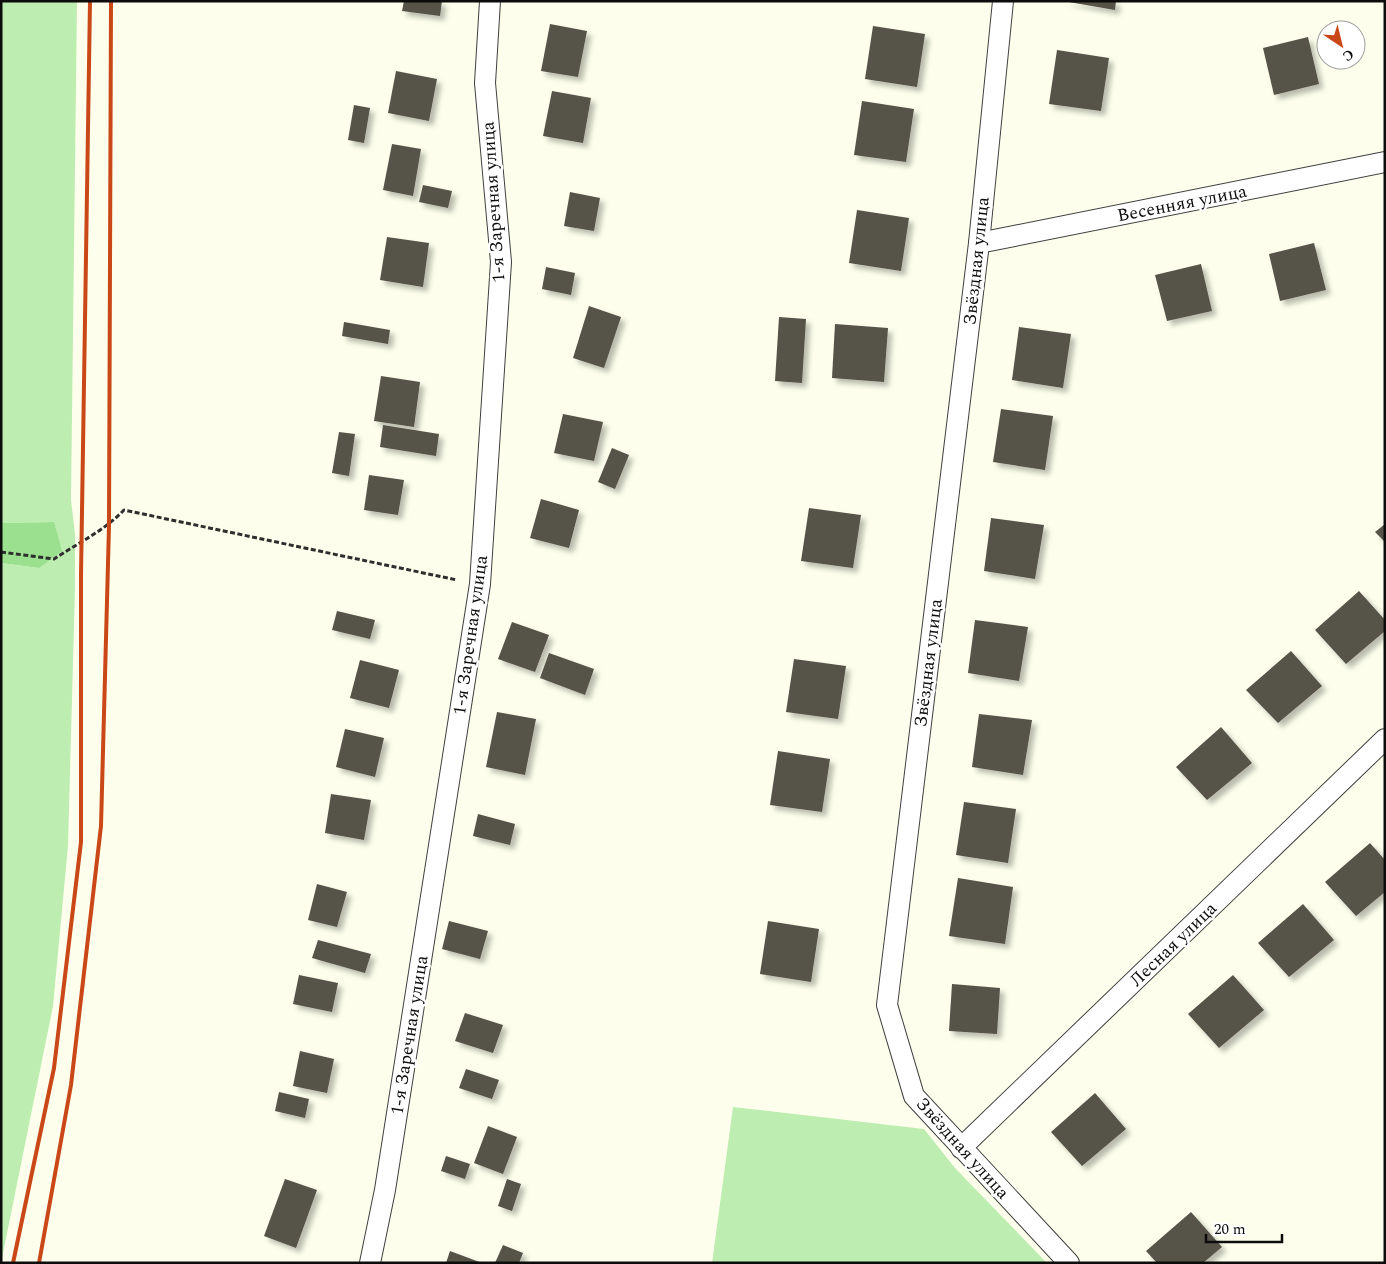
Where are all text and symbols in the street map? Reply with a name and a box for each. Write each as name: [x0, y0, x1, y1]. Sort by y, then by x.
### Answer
north arrow: [1316, 20, 1366, 70]
text: С: [1338, 44, 1358, 67]
street label: 1-я Заречная улица: [474, 120, 513, 283]
street label: Весенняя улица: [1115, 178, 1249, 229]
street label: Звёздная улица: [956, 195, 997, 327]
street label: 1-я Заречная улица: [446, 553, 495, 717]
street label: Звёздная улица: [907, 597, 950, 729]
street label: Лесная улица: [1124, 895, 1223, 993]
street label: 1-я Заречная улица: [384, 953, 435, 1117]
street label: Звёздная улица: [909, 1091, 1016, 1206]
scale bar: [1206, 1212, 1282, 1244]
text: 20 m: [1214, 1218, 1246, 1241]

